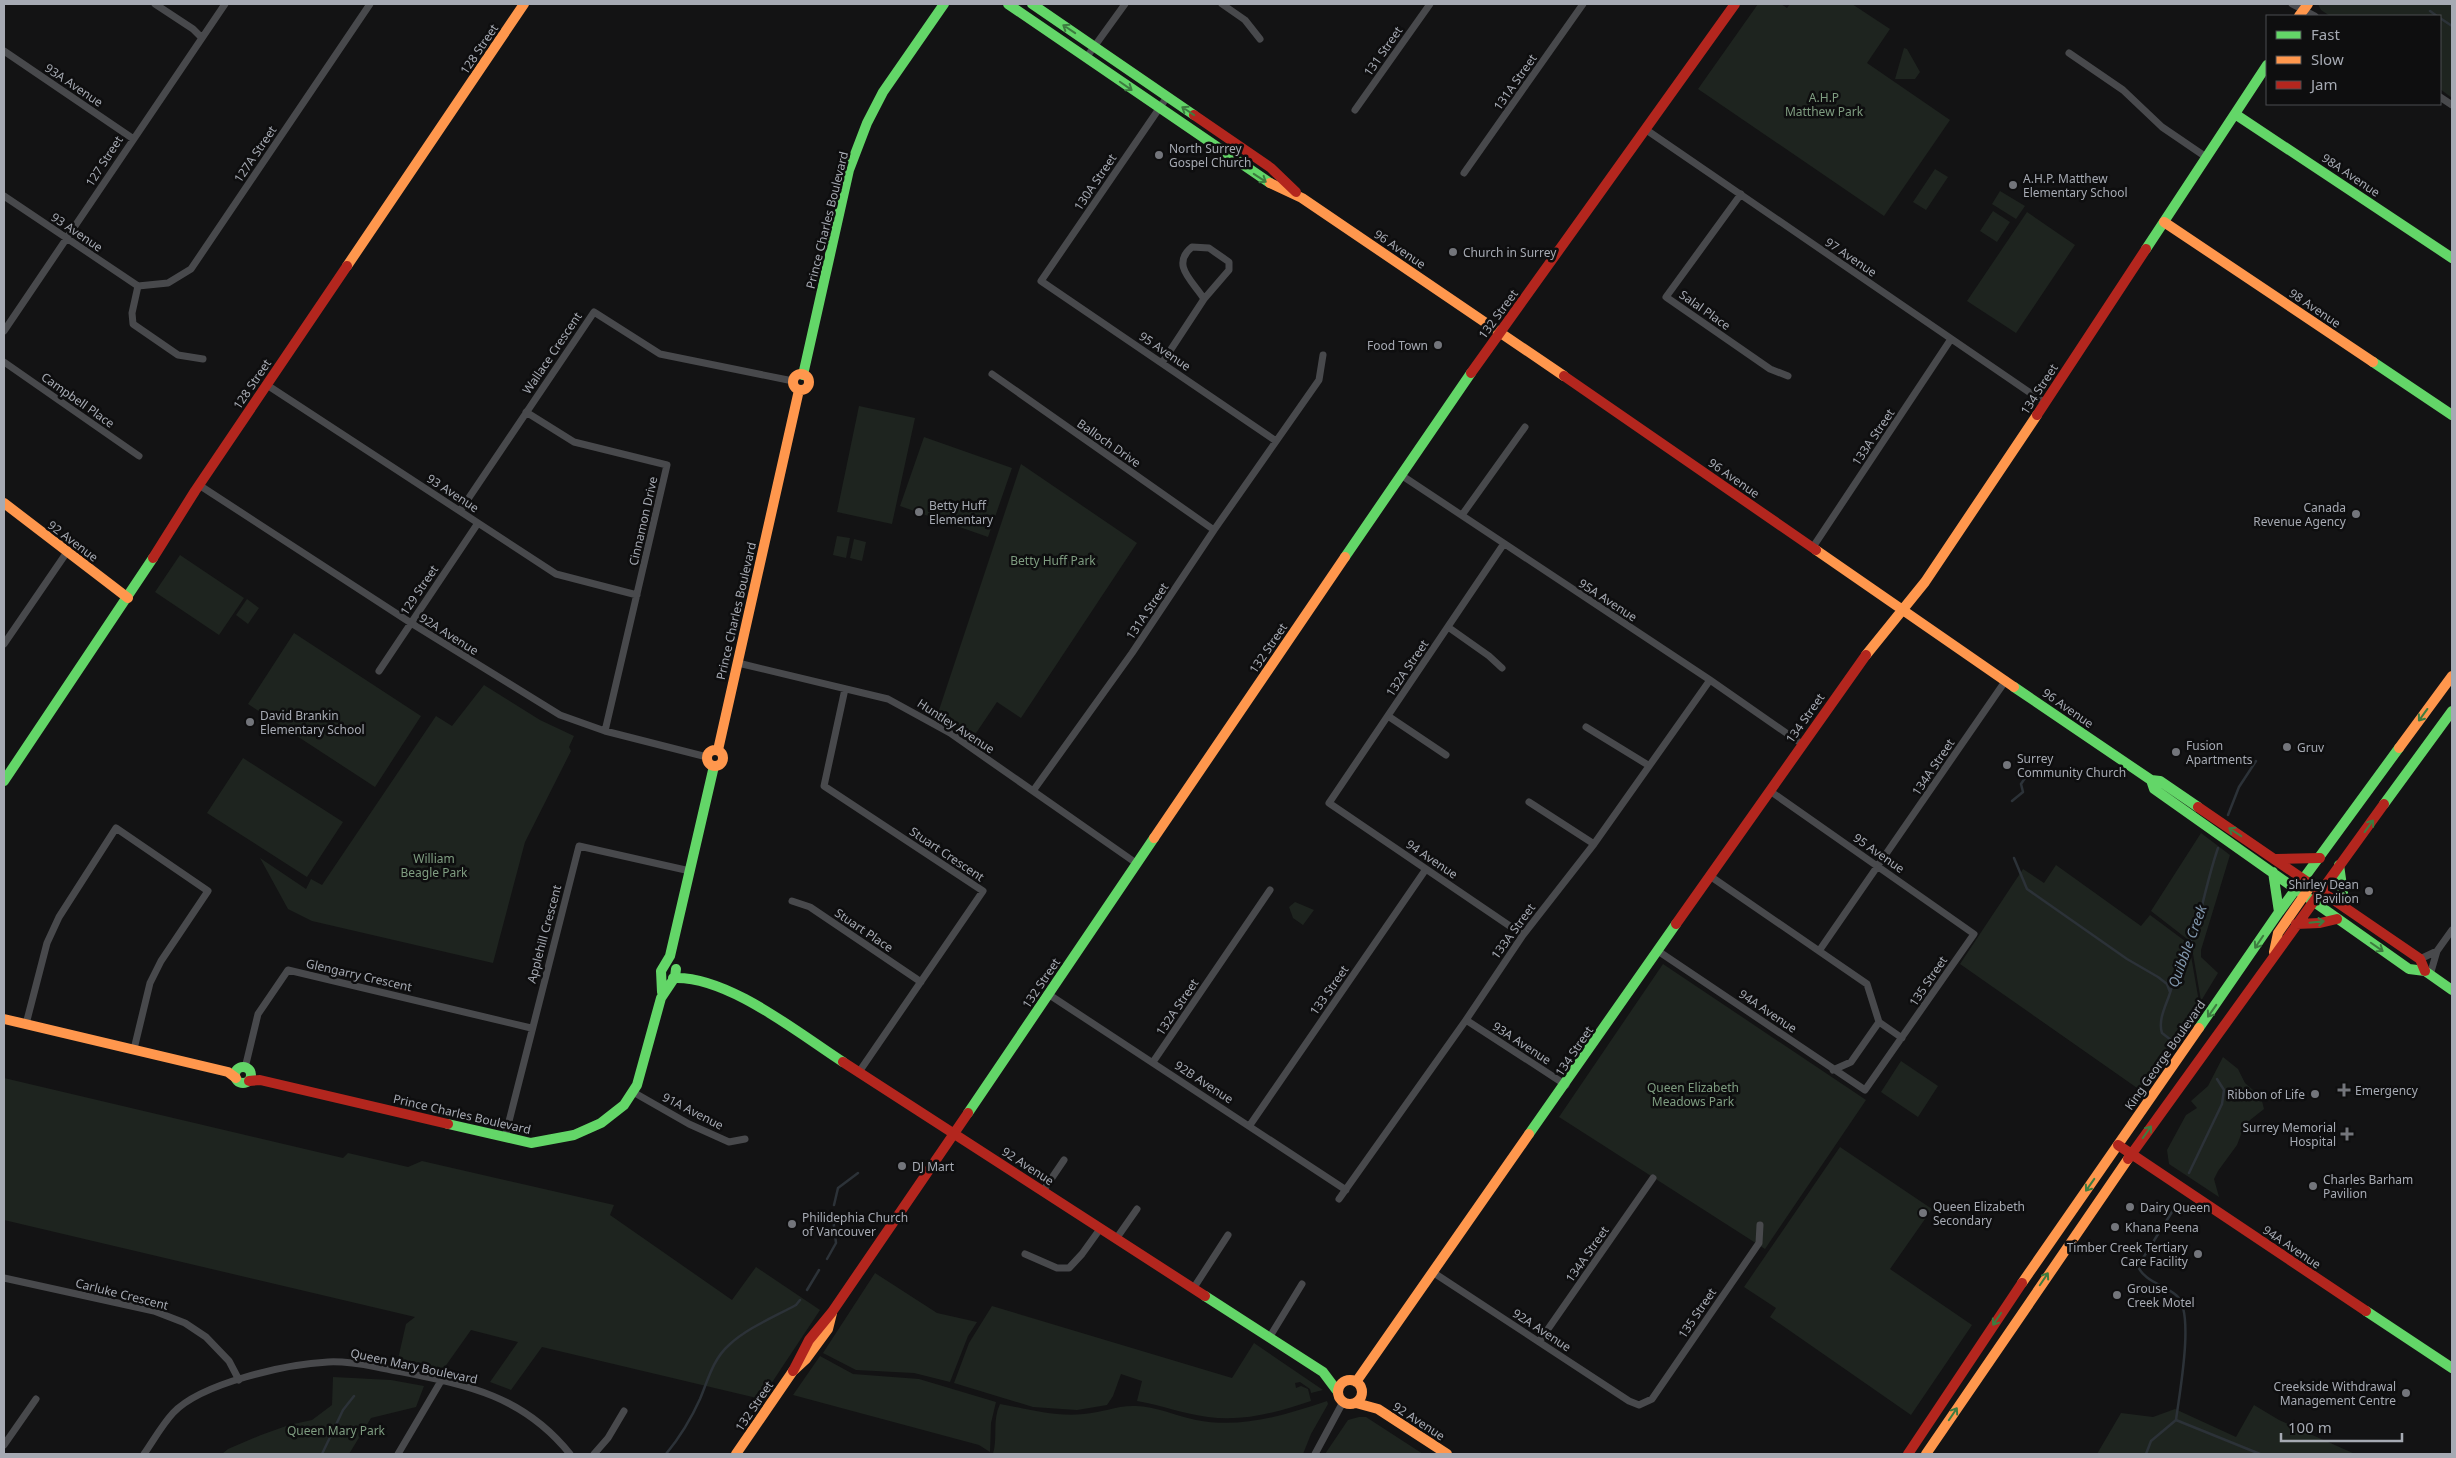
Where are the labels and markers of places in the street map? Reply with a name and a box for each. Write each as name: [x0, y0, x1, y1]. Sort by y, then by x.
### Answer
place label: North Surrey Gospel Church: [1169, 140, 1251, 171]
marker: North Surrey Gospel Church: [1153, 149, 1165, 161]
place label: A.H.P. Matthew Elementary School: [2023, 170, 2128, 201]
marker: A.H.P. Matthew Elementary School: [2007, 179, 2019, 191]
place label: Church in Surrey: [1463, 244, 1557, 261]
marker: Church in Surrey: [1447, 246, 1459, 258]
place label: Food Town: [1367, 337, 1428, 354]
marker: Food Town: [1432, 339, 1444, 351]
place label: Betty Huff Elementary: [929, 497, 994, 528]
place label: Canada Revenue Agency: [2253, 499, 2347, 530]
marker: Betty Huff Elementary: [913, 506, 925, 518]
marker: Canada Revenue Agency: [2350, 508, 2362, 520]
place label: David Brankin Elementary School: [260, 707, 365, 738]
marker: David Brankin Elementary School: [244, 716, 256, 728]
place label: Fusion Apartments: [2186, 737, 2253, 768]
place label: Gruv: [2297, 739, 2325, 756]
marker: Gruv: [2281, 741, 2293, 753]
marker: Fusion Apartments: [2170, 746, 2182, 758]
place label: Surrey Community Church: [2017, 750, 2126, 781]
marker: Surrey Community Church: [2001, 759, 2013, 771]
place label: Shirley Dean Pavilion: [2288, 876, 2359, 907]
marker: Shirley Dean Pavilion: [2363, 885, 2375, 897]
place label: Emergency: [2355, 1082, 2419, 1099]
marker: Emergency: [2337, 1083, 2351, 1097]
place label: Ribbon of Life: [2227, 1086, 2305, 1103]
marker: Ribbon of Life: [2309, 1088, 2321, 1100]
place label: Surrey Memorial Hospital: [2243, 1119, 2336, 1150]
marker: Surrey Memorial Hospital: [2340, 1127, 2354, 1141]
place label: DJ Mart: [912, 1158, 955, 1175]
marker: DJ Mart: [896, 1160, 908, 1172]
place label: Charles Barham Pavilion: [2323, 1171, 2413, 1202]
marker: Charles Barham Pavilion: [2307, 1180, 2319, 1192]
place label: Queen Elizabeth Secondary: [1933, 1198, 2025, 1229]
place label: Dairy Queen: [2140, 1199, 2211, 1216]
marker: Dairy Queen: [2124, 1201, 2136, 1213]
marker: Queen Elizabeth Secondary: [1917, 1207, 1929, 1219]
place label: Philidephia Church of Vancouver: [802, 1209, 908, 1240]
marker: Philidephia Church of Vancouver: [786, 1218, 798, 1230]
place label: Khana Peena: [2125, 1219, 2199, 1236]
marker: Khana Peena: [2109, 1221, 2121, 1233]
place label: Timber Creek Tertiary Care Facility: [2067, 1239, 2189, 1270]
marker: Timber Creek Tertiary Care Facility: [2192, 1248, 2204, 1260]
place label: Grouse Creek Motel: [2127, 1280, 2195, 1311]
marker: Grouse Creek Motel: [2111, 1289, 2123, 1301]
place label: Creekside Withdrawal Management Centre: [2274, 1378, 2396, 1409]
marker: Creekside Withdrawal Management Centre: [2400, 1387, 2412, 1399]

